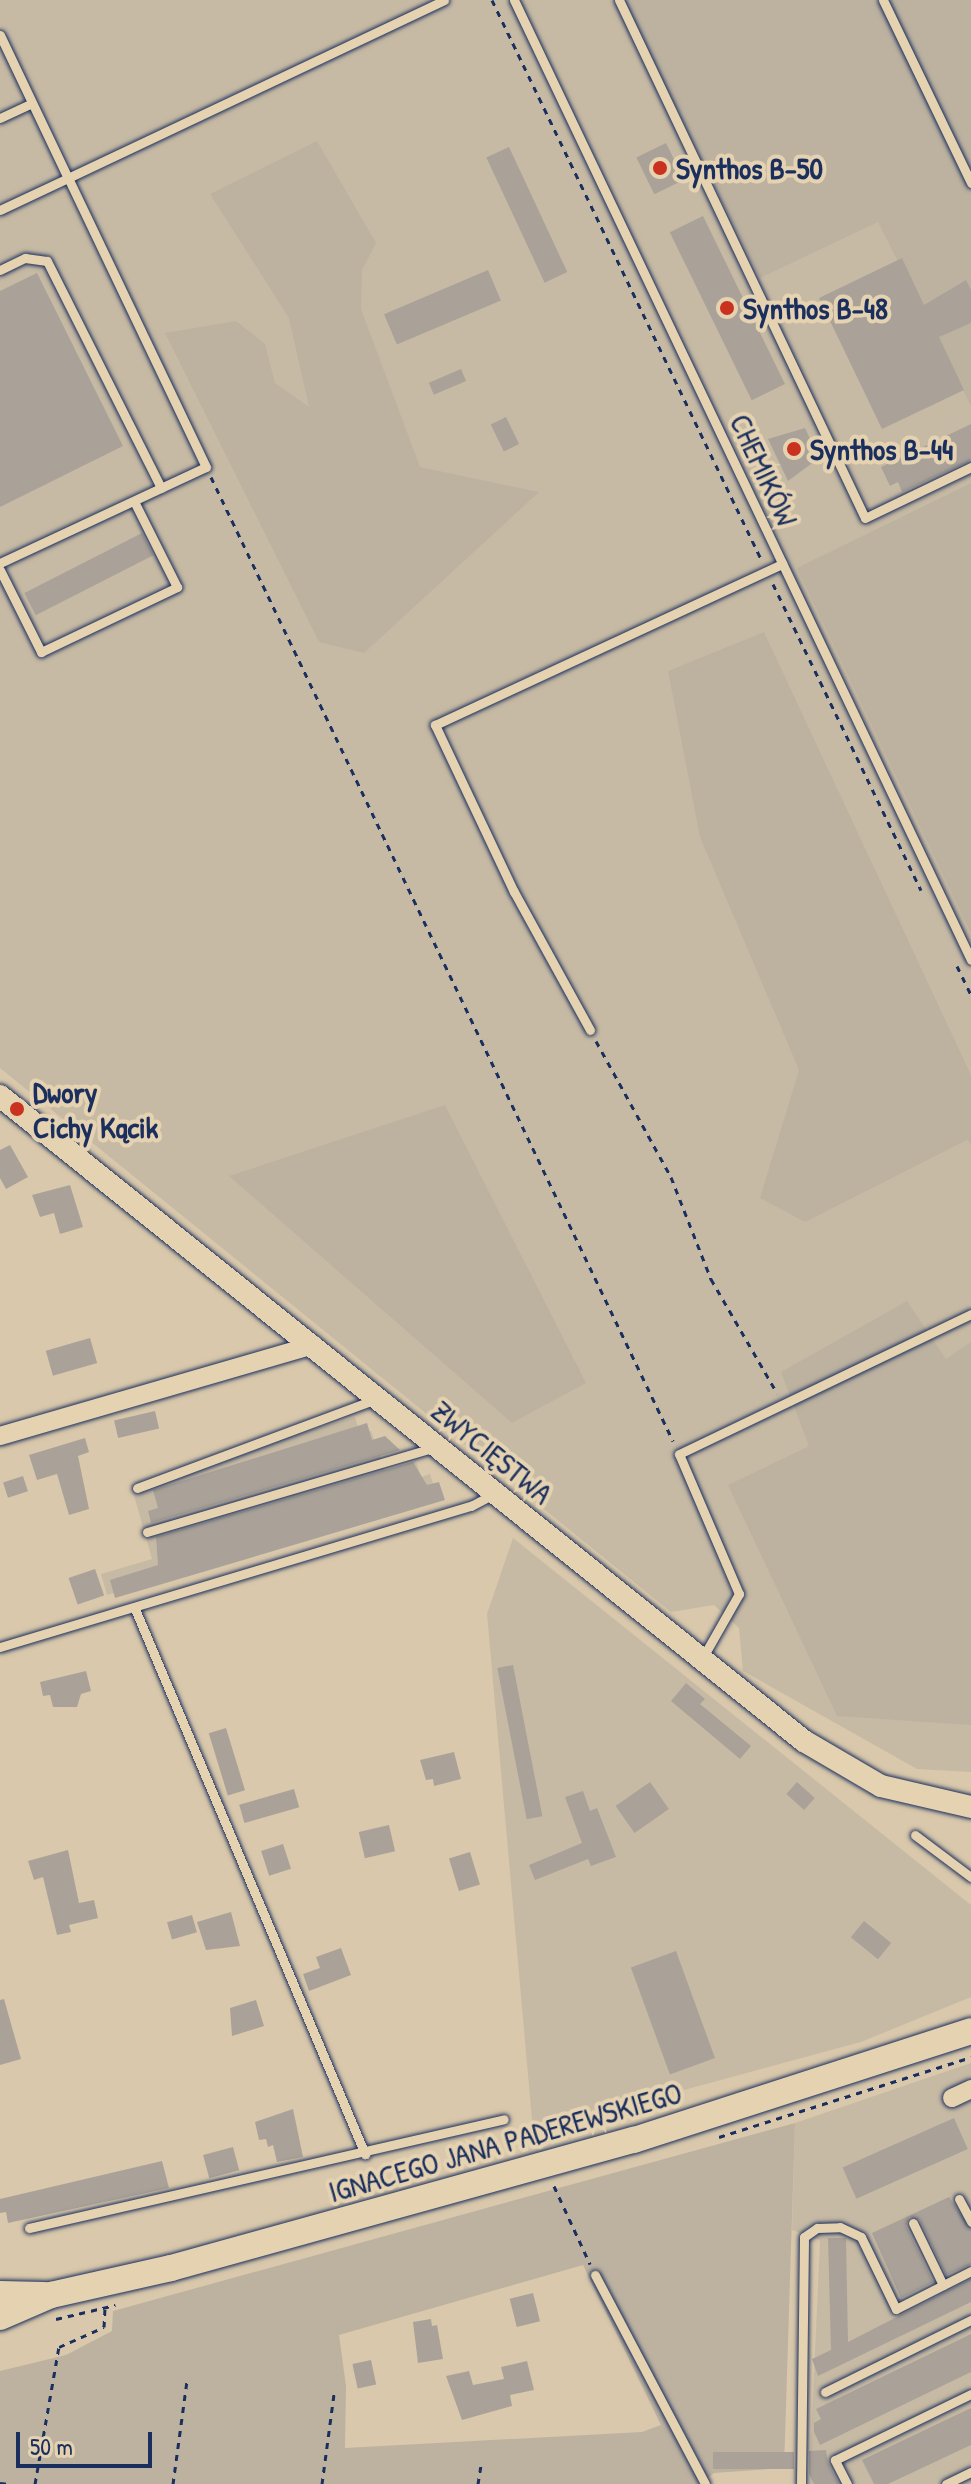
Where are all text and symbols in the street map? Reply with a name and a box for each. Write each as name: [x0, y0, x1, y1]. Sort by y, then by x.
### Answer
place label: Synthos B-50: [676, 150, 823, 186]
marker: Synthos B-50: [651, 159, 669, 177]
place label: Synthos B-48: [743, 290, 888, 326]
marker: Synthos B-48: [718, 299, 736, 317]
street label: CHEMIKÓW: [722, 408, 806, 532]
place label: Synthos B-44: [810, 431, 953, 467]
marker: Synthos B-44: [785, 440, 803, 458]
place label: Dwory Cichy Kącik: [33, 1074, 158, 1144]
marker: Dwory Cichy Kącik: [8, 1100, 26, 1118]
street label: ZWYCIĘSTWA: [424, 1393, 560, 1511]
street label: IGNACEGO JANA PADEREWSKIEGO: [324, 2074, 686, 2210]
scale bar: [20, 2416, 156, 2466]
text: 50 m: [30, 2430, 73, 2462]

